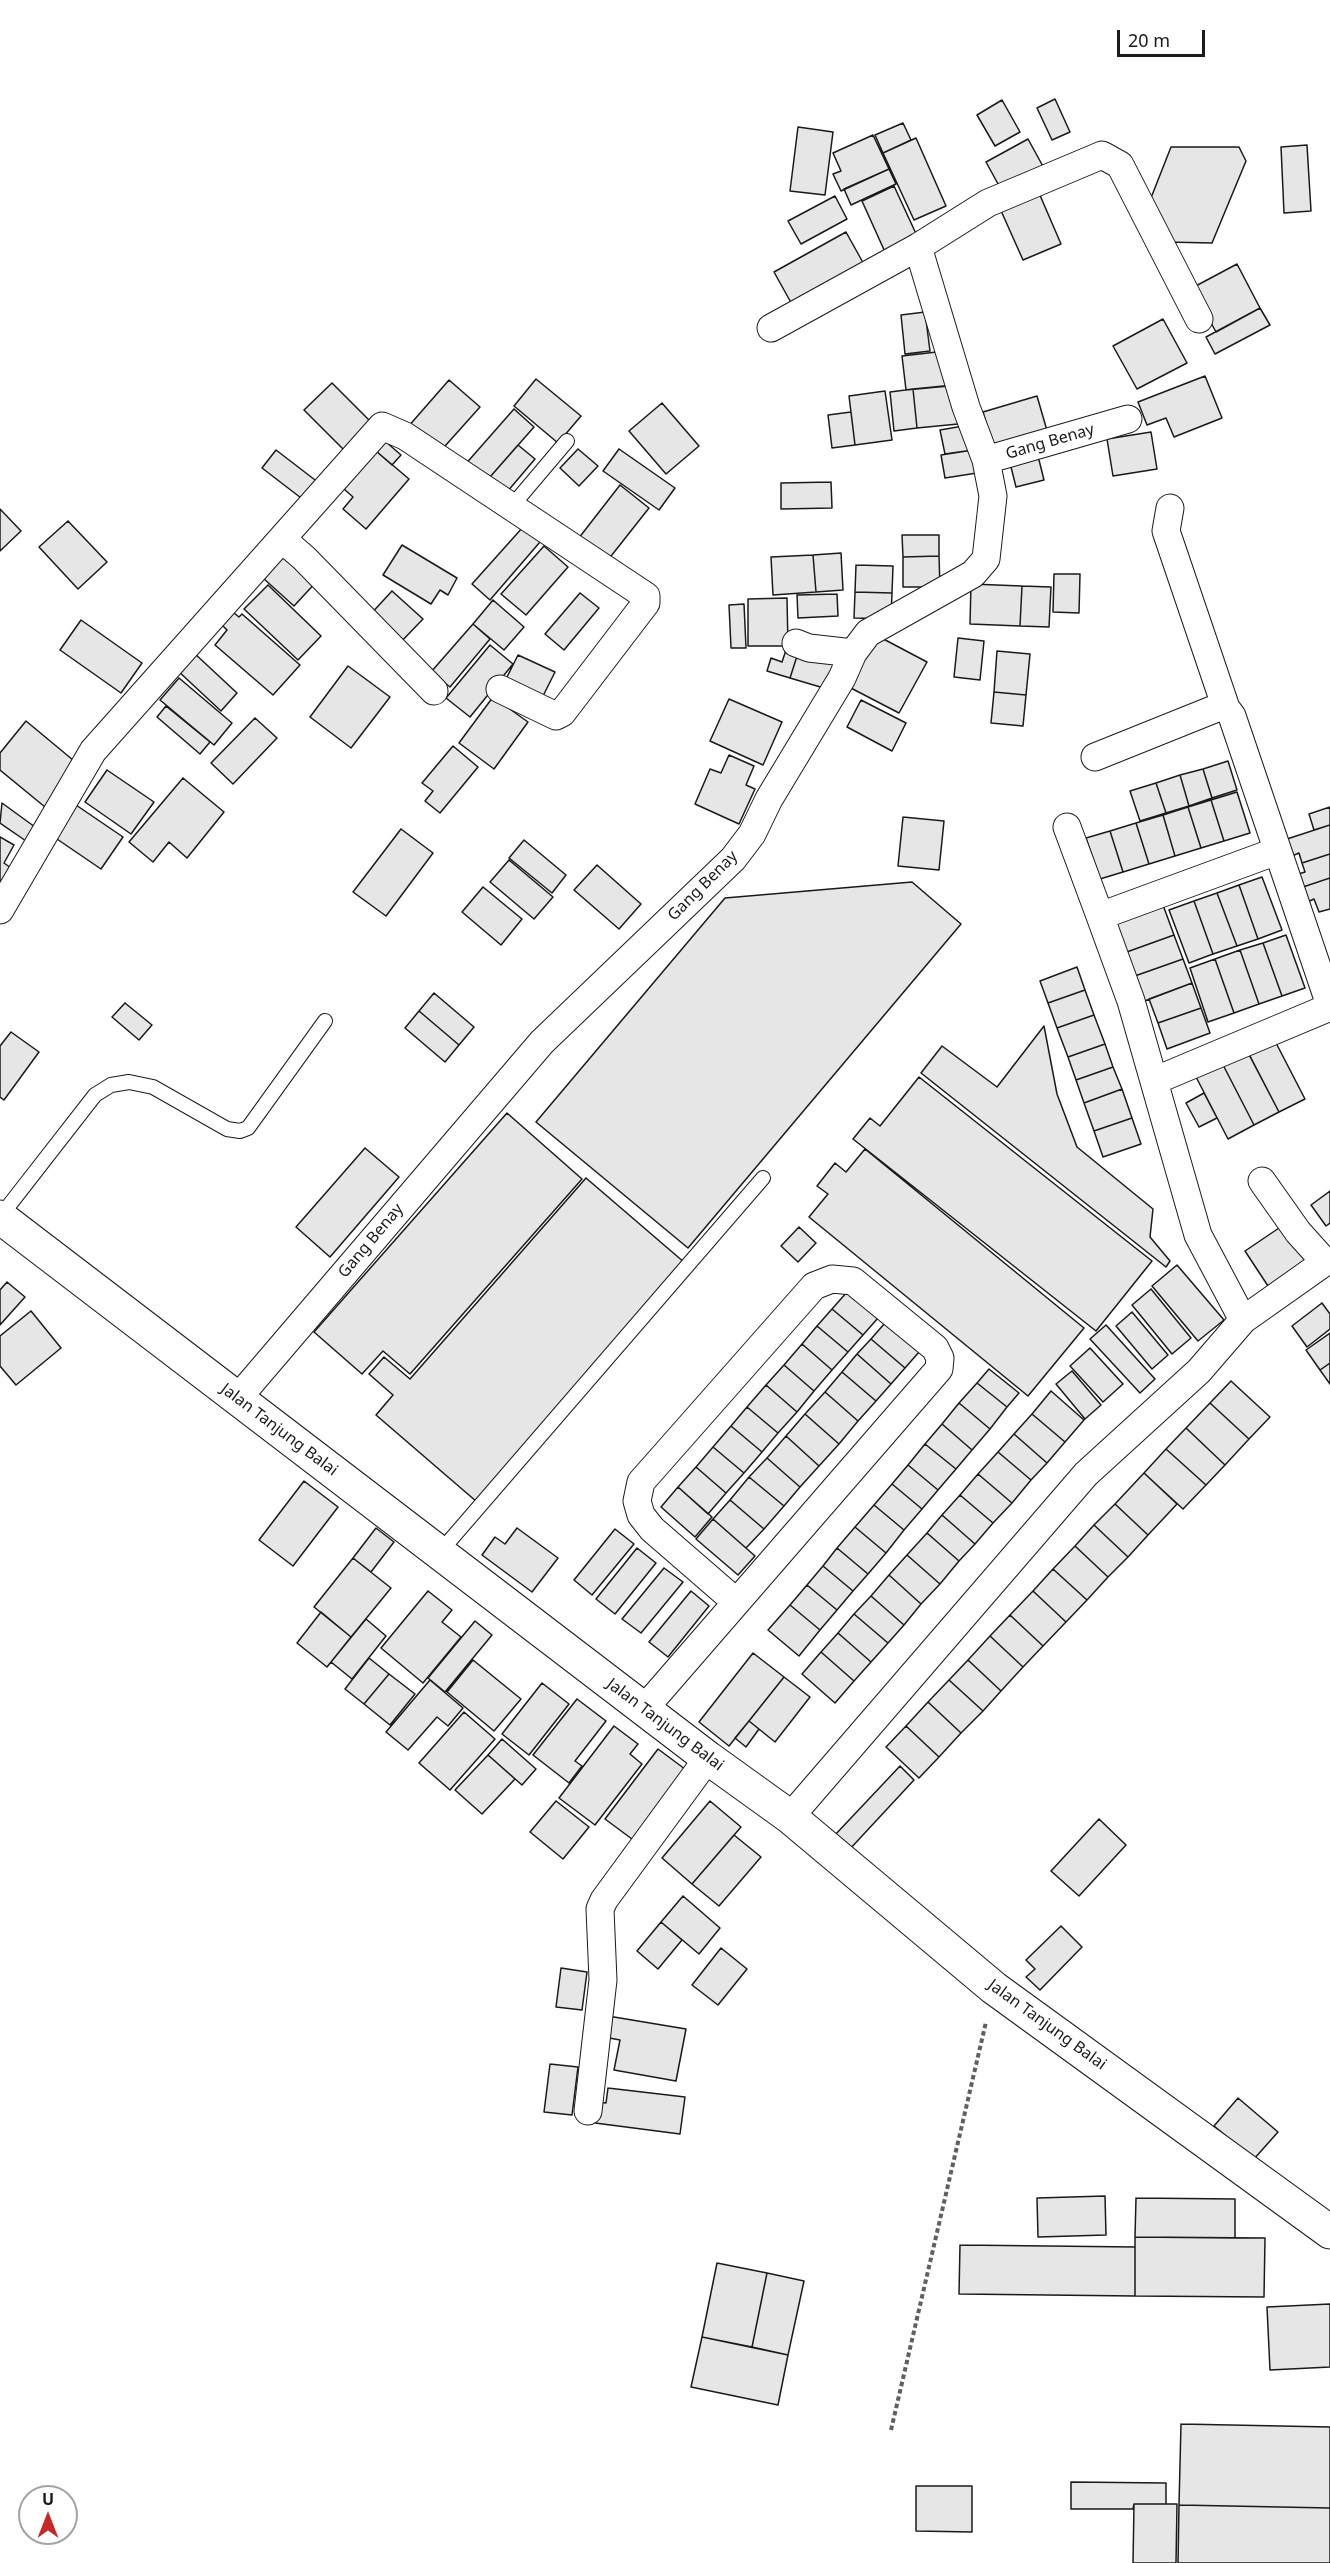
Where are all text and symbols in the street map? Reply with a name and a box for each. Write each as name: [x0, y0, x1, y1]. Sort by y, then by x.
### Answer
scale bar: [1120, 18, 1208, 56]
text: 20 m: [1128, 28, 1170, 52]
street label: Gang Benay: [1004, 420, 1096, 464]
street label: Gang Benay: [664, 847, 742, 925]
street label: Gang Benay: [334, 1200, 408, 1282]
street label: Jalan Tanjung Balai: [217, 1380, 341, 1480]
street label: Jalan Tanjung Balai: [603, 1675, 727, 1775]
street label: Jalan Tanjung Balai: [984, 1976, 1110, 2074]
north arrow: [18, 2485, 78, 2545]
text: U: [42, 2488, 54, 2510]

